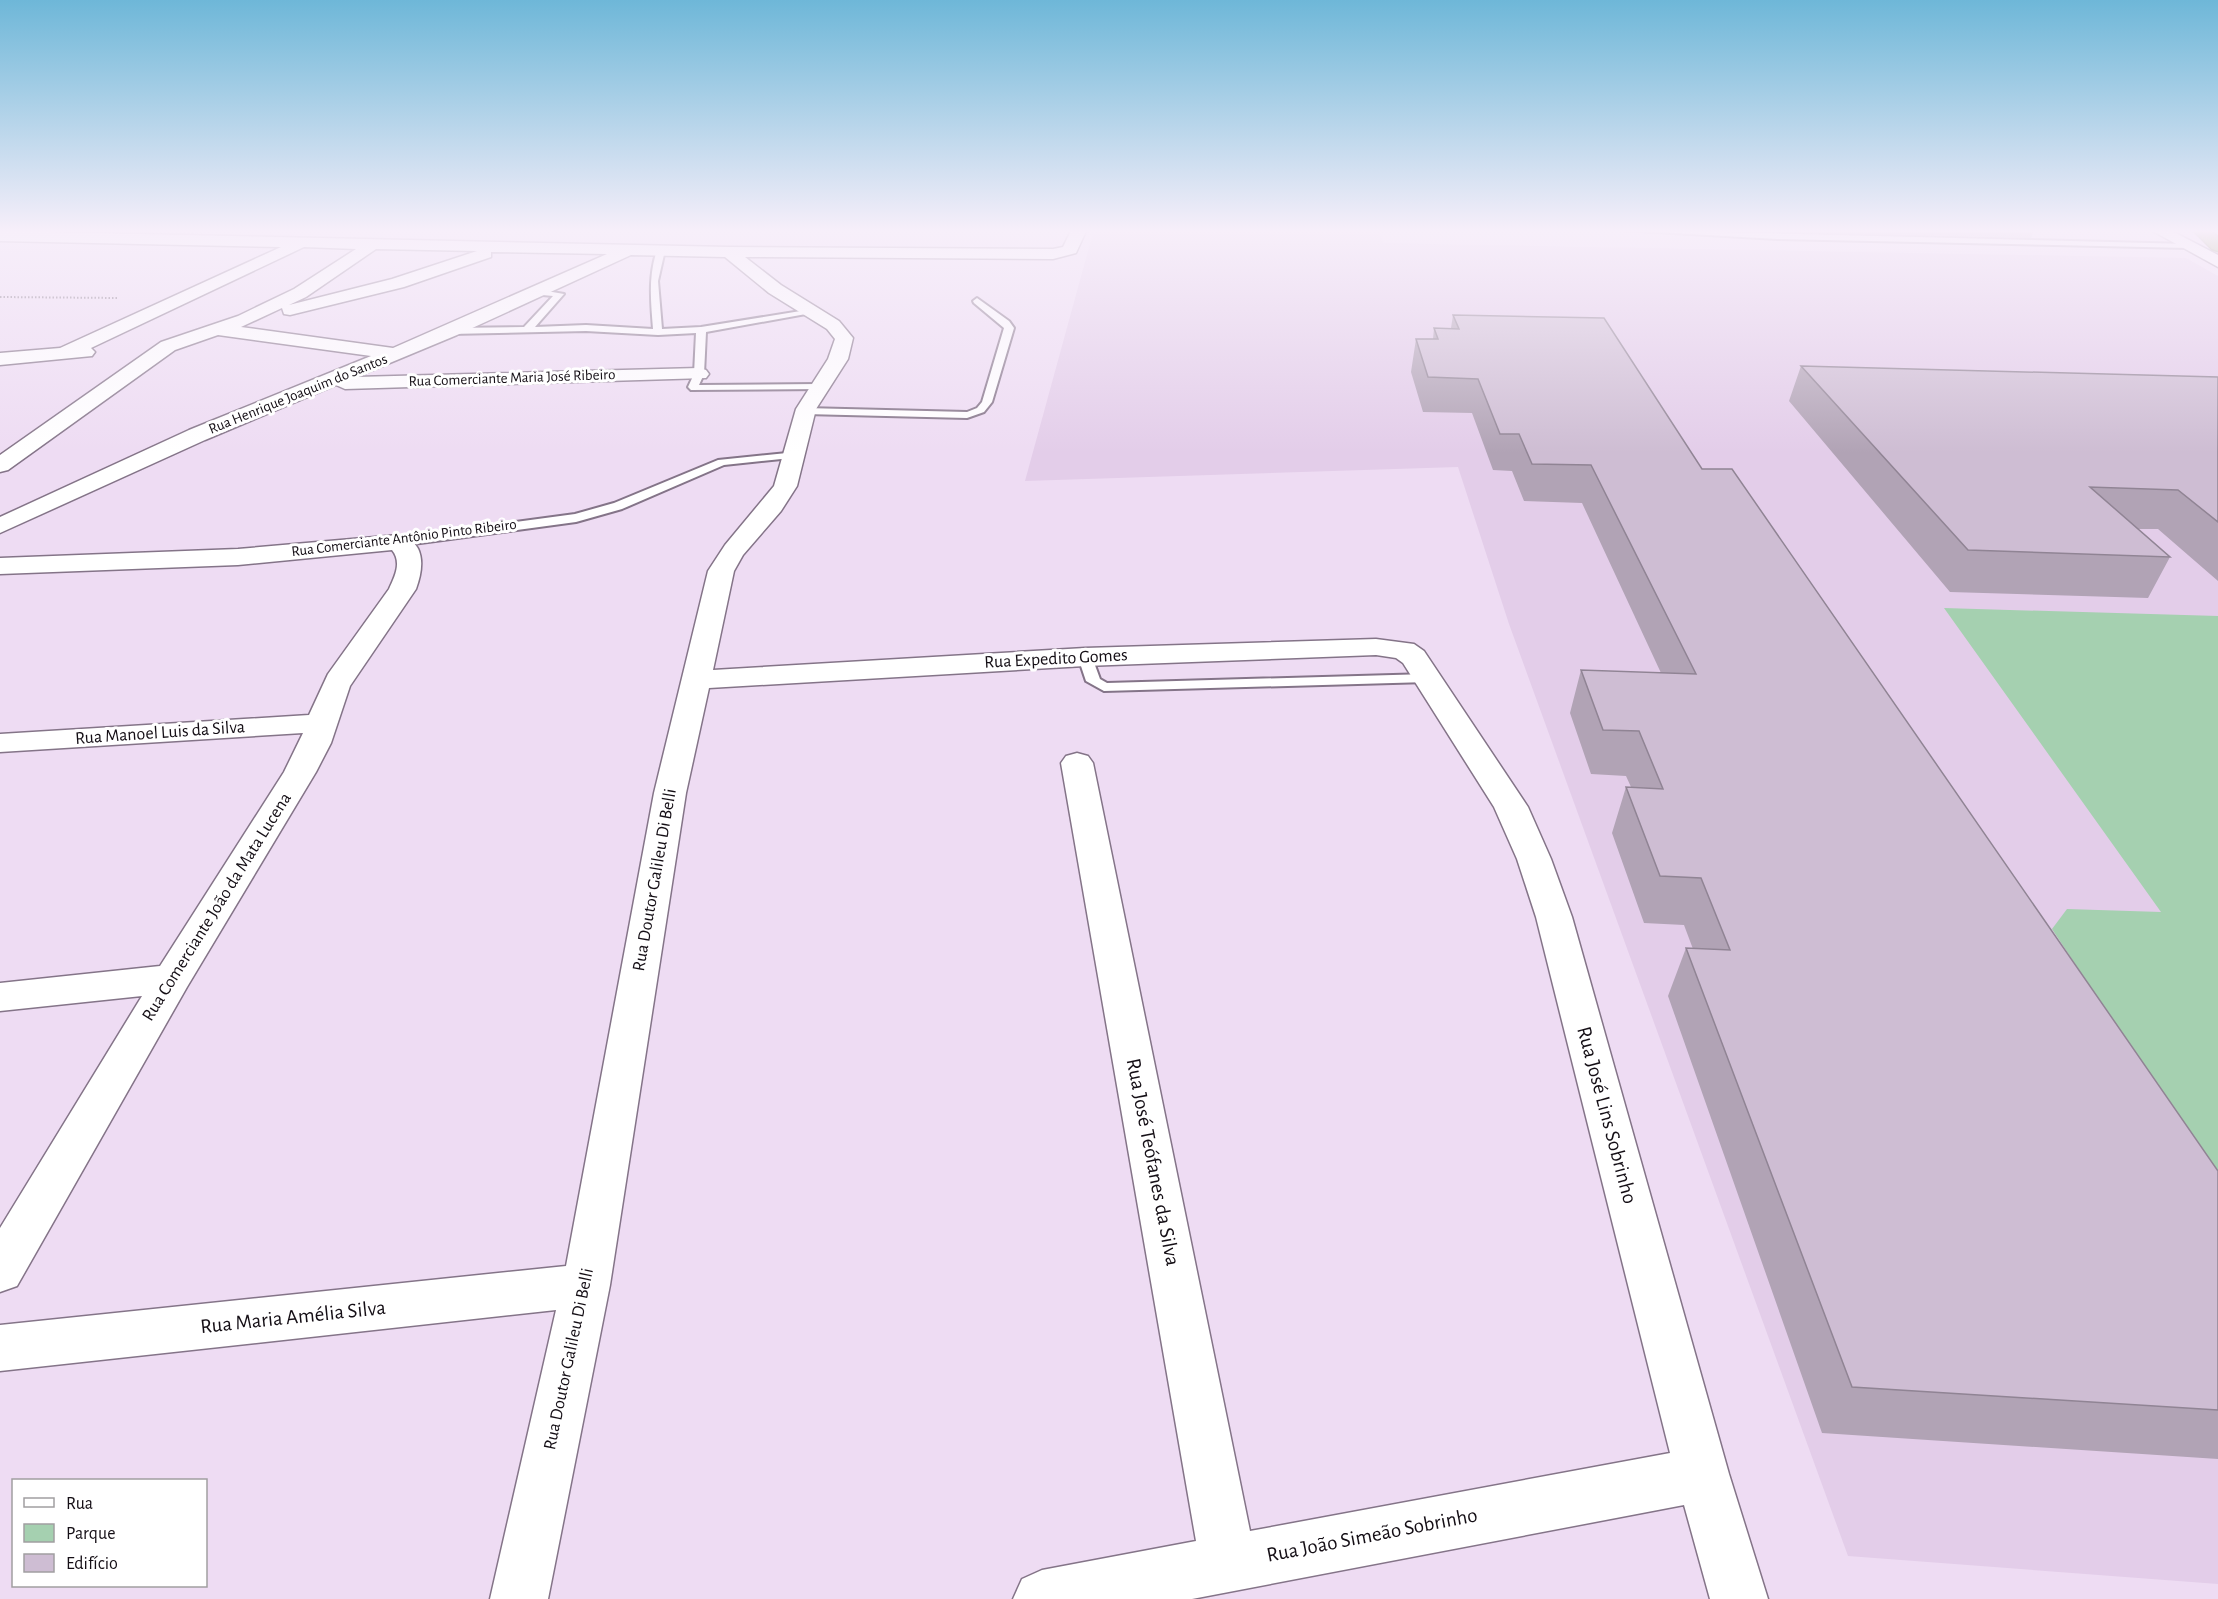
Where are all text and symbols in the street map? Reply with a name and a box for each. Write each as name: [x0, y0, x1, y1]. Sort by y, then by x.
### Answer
street label: Rua Henrique Joaquim do Santos: [207, 351, 389, 437]
street label: Rua Comerciante Maria José Ribeiro: [408, 367, 616, 389]
street label: Rua Comerciante Antônio Pinto Ribeiro: [291, 517, 517, 559]
street label: Rua Expedito Gomes: [984, 646, 1128, 672]
street label: Rua Manoel Luis da Silva: [74, 718, 246, 748]
street label: Rua Doutor Galileu Di Belli: [630, 787, 680, 973]
street label: Rua Comerciante João da Mata Lucena: [139, 790, 295, 1024]
street label: Rua José Lins Sobrinho: [1573, 1024, 1641, 1206]
street label: Rua José Teófanes da Silva: [1123, 1057, 1183, 1268]
street label: Rua Doutor Galileu Di Belli: [541, 1267, 597, 1451]
street label: Rua Maria Amélia Silva: [199, 1297, 387, 1337]
legend: [12, 1479, 207, 1587]
text: Rua: [66, 1495, 93, 1513]
street label: Rua João Simeão Sobrinho: [1265, 1504, 1479, 1566]
text: Parque: [66, 1525, 115, 1543]
text: Edifício: [66, 1555, 118, 1573]

